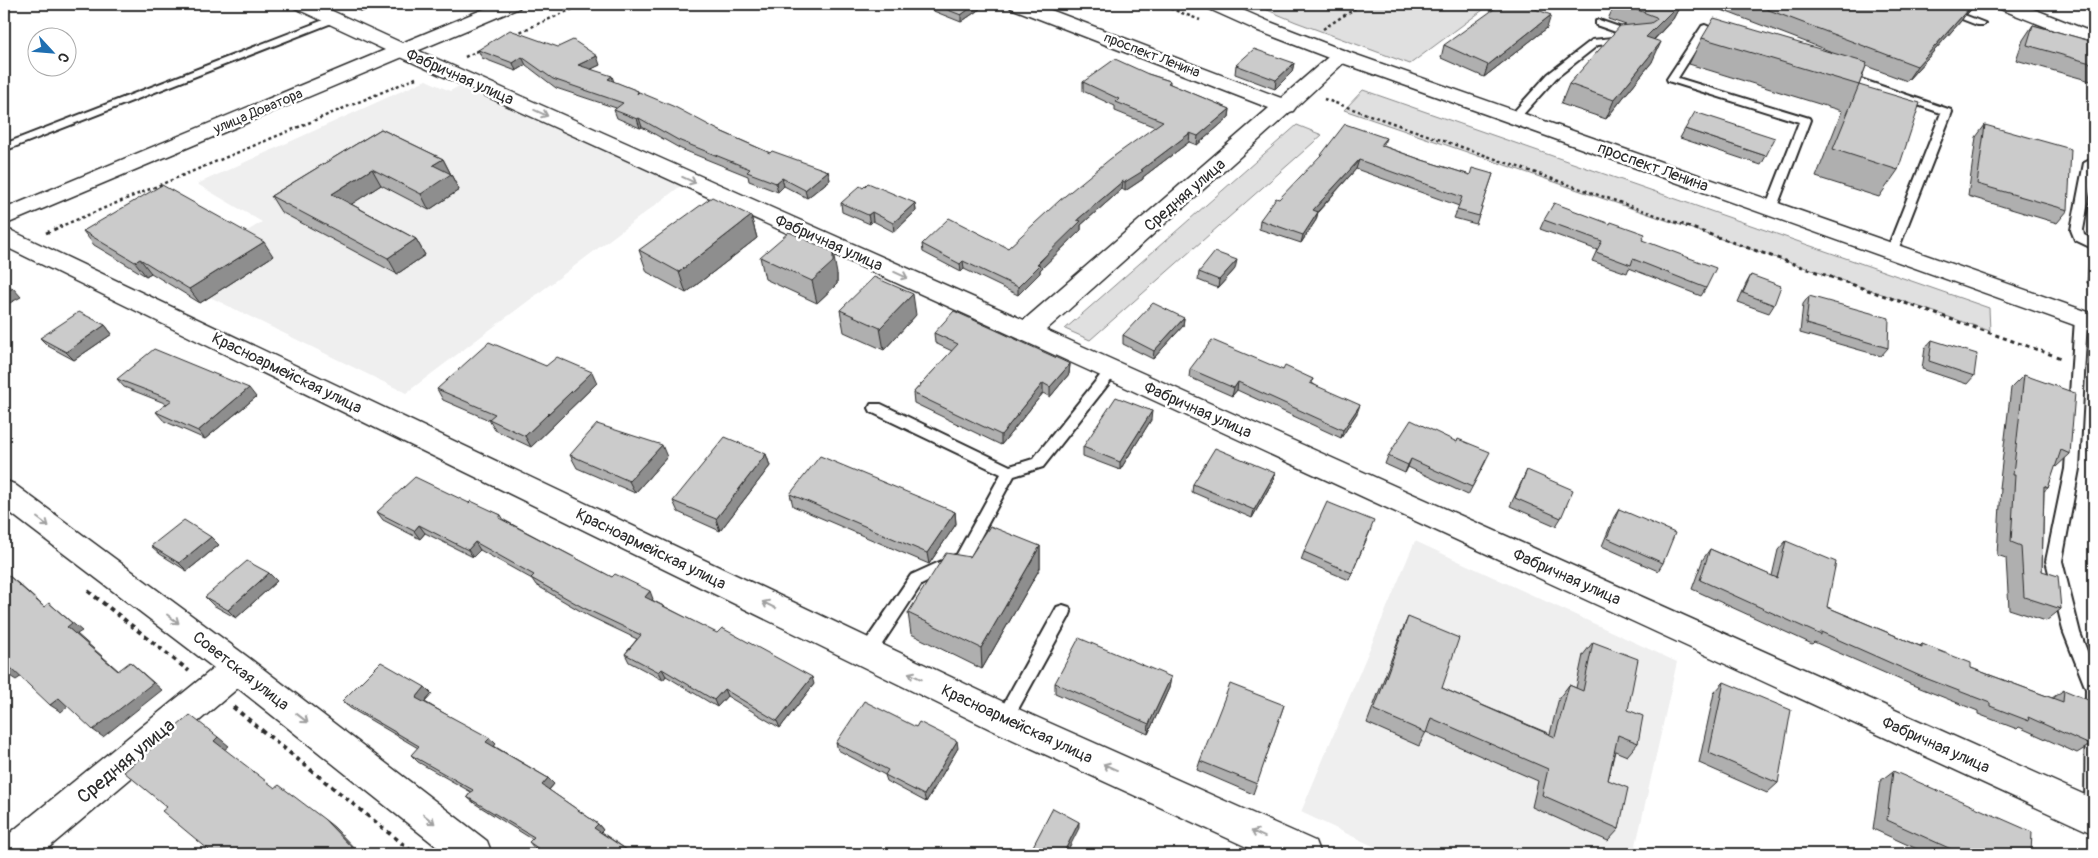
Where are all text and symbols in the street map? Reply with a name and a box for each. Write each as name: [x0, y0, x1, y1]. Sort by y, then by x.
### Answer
north arrow: [28, 28, 78, 78]
street label: проспект Ленина: [1101, 29, 1203, 81]
street label: Фабричная улица: [403, 44, 517, 110]
text: С: [54, 50, 73, 65]
street label: улица Доватора: [210, 85, 305, 138]
one-way arrow: [533, 109, 548, 119]
street label: проспект Ленина: [1595, 138, 1711, 196]
street label: Средняя улица: [1140, 154, 1230, 236]
one-way arrow: [681, 176, 696, 185]
street label: Фабричная улица: [772, 210, 886, 276]
one-way arrow: [893, 271, 908, 281]
street label: Красноармейская улица: [209, 328, 365, 418]
street label: Фабричная улица: [1141, 377, 1255, 443]
street label: Красноармейская улица: [573, 504, 729, 594]
one-way arrow: [36, 516, 49, 527]
street label: Фабричная улица: [1510, 544, 1624, 610]
one-way arrow: [762, 600, 777, 610]
one-way arrow: [166, 614, 180, 624]
street label: Советская улица: [189, 627, 293, 715]
one-way arrow: [908, 671, 923, 680]
street label: Красноармейская улица: [938, 680, 1096, 768]
street label: Фабричная улица: [1879, 712, 1993, 778]
street label: Средняя улица: [72, 713, 180, 809]
one-way arrow: [295, 713, 309, 723]
one-way arrow: [1103, 762, 1118, 771]
one-way arrow: [422, 813, 435, 824]
one-way arrow: [1251, 829, 1266, 838]

